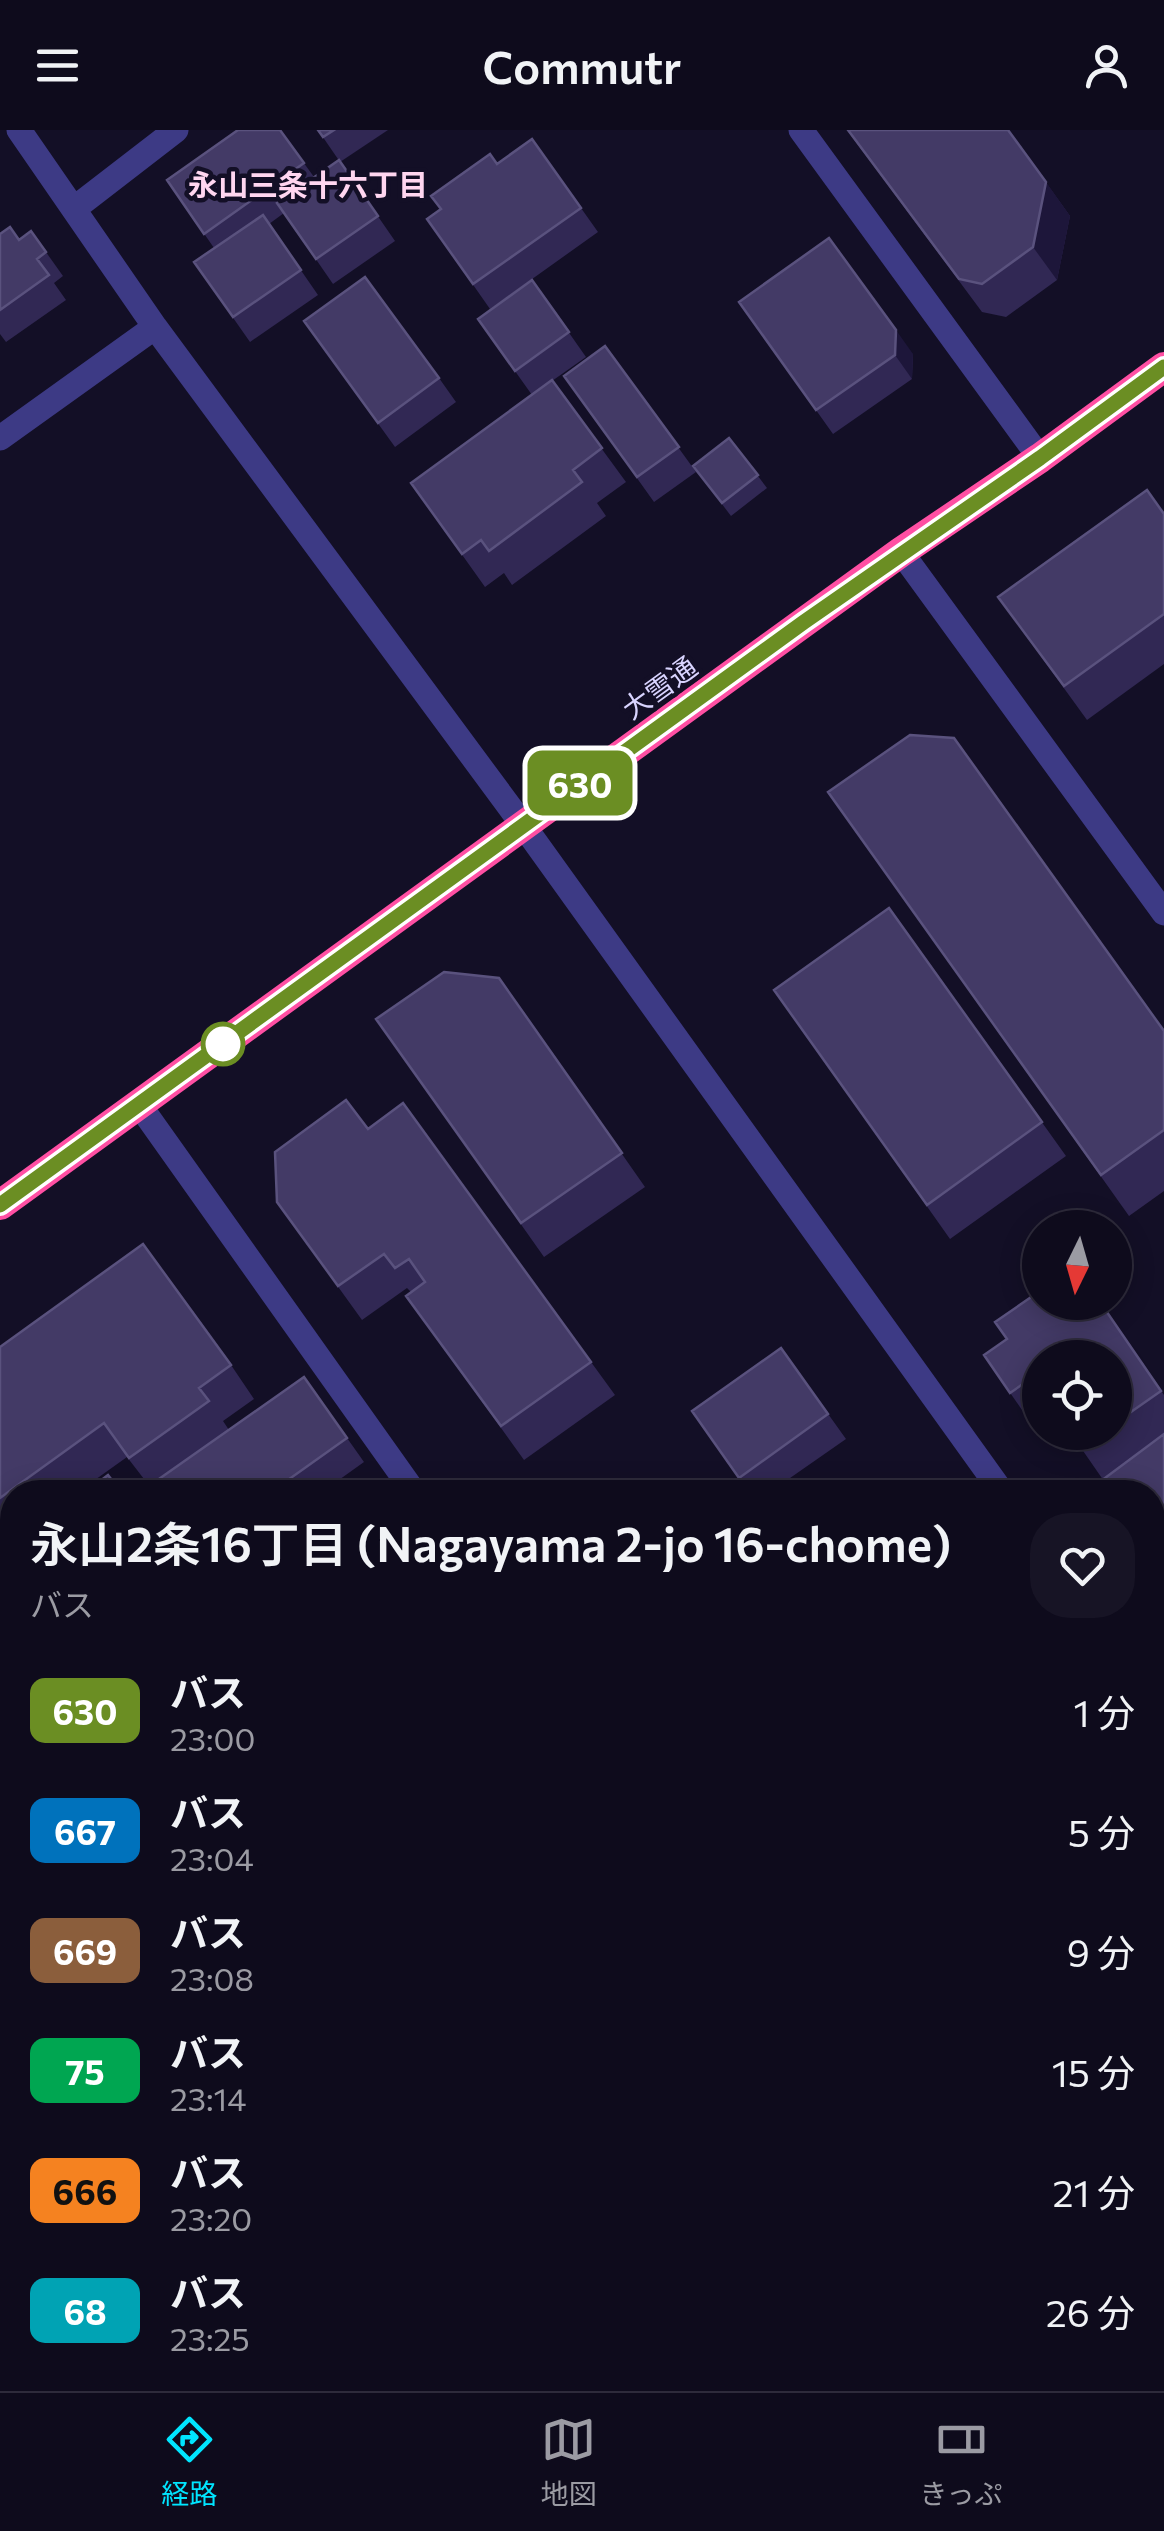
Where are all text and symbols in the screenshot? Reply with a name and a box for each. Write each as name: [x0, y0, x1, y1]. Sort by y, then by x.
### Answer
icon: menu: [30, 38, 85, 93]
text: Commutr: [483, 38, 681, 93]
icon: person: [1079, 38, 1134, 93]
district label: 永山三条十六丁目: [188, 165, 428, 202]
street label: 大雪通: [615, 649, 703, 725]
line badge: 630: [522, 750, 638, 816]
text: 630: [547, 762, 613, 805]
unlabelled marker: [202, 1023, 244, 1065]
north arrow: [1022, 1210, 1132, 1320]
map controls: [1022, 1210, 1132, 1450]
button: locate: [1022, 1340, 1132, 1450]
text: 永山2条16丁目 (Nagayama 2-jo 16-chome): [30, 1513, 951, 1572]
button: heart: [1030, 1513, 1135, 1618]
text: バス: [30, 1584, 94, 1624]
text: バス: [170, 1668, 246, 1715]
text: 1 分: [1073, 1688, 1135, 1735]
text: 630: [52, 1689, 118, 1732]
text: 23:00: [170, 1718, 255, 1758]
text: バス: [170, 1788, 246, 1835]
text: 5 分: [1068, 1808, 1135, 1855]
text: 667: [54, 1809, 116, 1852]
text: 23:04: [170, 1838, 254, 1878]
text: バス: [170, 1908, 246, 1955]
text: 9 分: [1067, 1928, 1135, 1975]
text: 669: [53, 1929, 117, 1972]
text: 23:08: [170, 1958, 254, 1998]
text: バス: [170, 2028, 246, 2075]
text: 15 分: [1052, 2048, 1135, 2095]
text: 75: [65, 2049, 105, 2092]
text: 23:14: [170, 2078, 246, 2118]
text: バス: [170, 2148, 246, 2195]
text: 21 分: [1052, 2168, 1135, 2215]
text: 666: [53, 2169, 117, 2212]
text: 23:20: [170, 2198, 252, 2238]
text: バス: [170, 2268, 246, 2315]
text: 26 分: [1046, 2288, 1135, 2335]
text: 68: [63, 2289, 107, 2332]
text: 23:25: [170, 2318, 250, 2358]
tab: 経路: [162, 2412, 218, 2512]
tab: 地図: [541, 2412, 597, 2512]
tab: きっぷ: [920, 2412, 1002, 2512]

